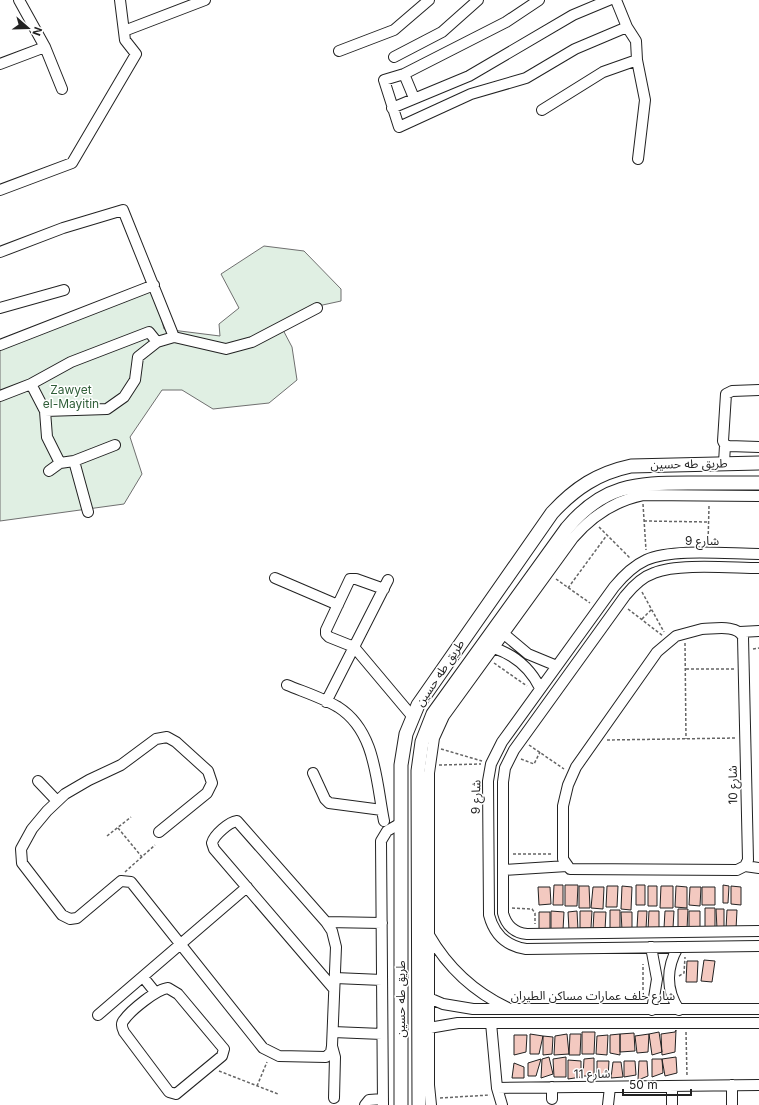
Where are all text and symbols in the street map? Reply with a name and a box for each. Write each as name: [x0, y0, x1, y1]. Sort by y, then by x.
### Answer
north arrow: [8, 8, 48, 48]
text: N: [29, 25, 45, 38]
park label: Zawyet el-Mayitin: [43, 382, 99, 411]
street label: طريق طه حسين: [650, 455, 728, 473]
street label: شارع 9: [685, 533, 719, 550]
street label: طريق طه حسين: [412, 637, 468, 709]
street label: شارع 10: [725, 765, 742, 805]
street label: شارع 9: [468, 780, 485, 814]
street label: طريق طه حسين: [393, 960, 409, 1038]
street label: شارع خلف عمارات مساكن الطيران: [511, 988, 675, 1005]
street label: شارع 11: [574, 1066, 610, 1083]
scale bar: [623, 1071, 691, 1097]
text: 50 m: [629, 1077, 658, 1092]

